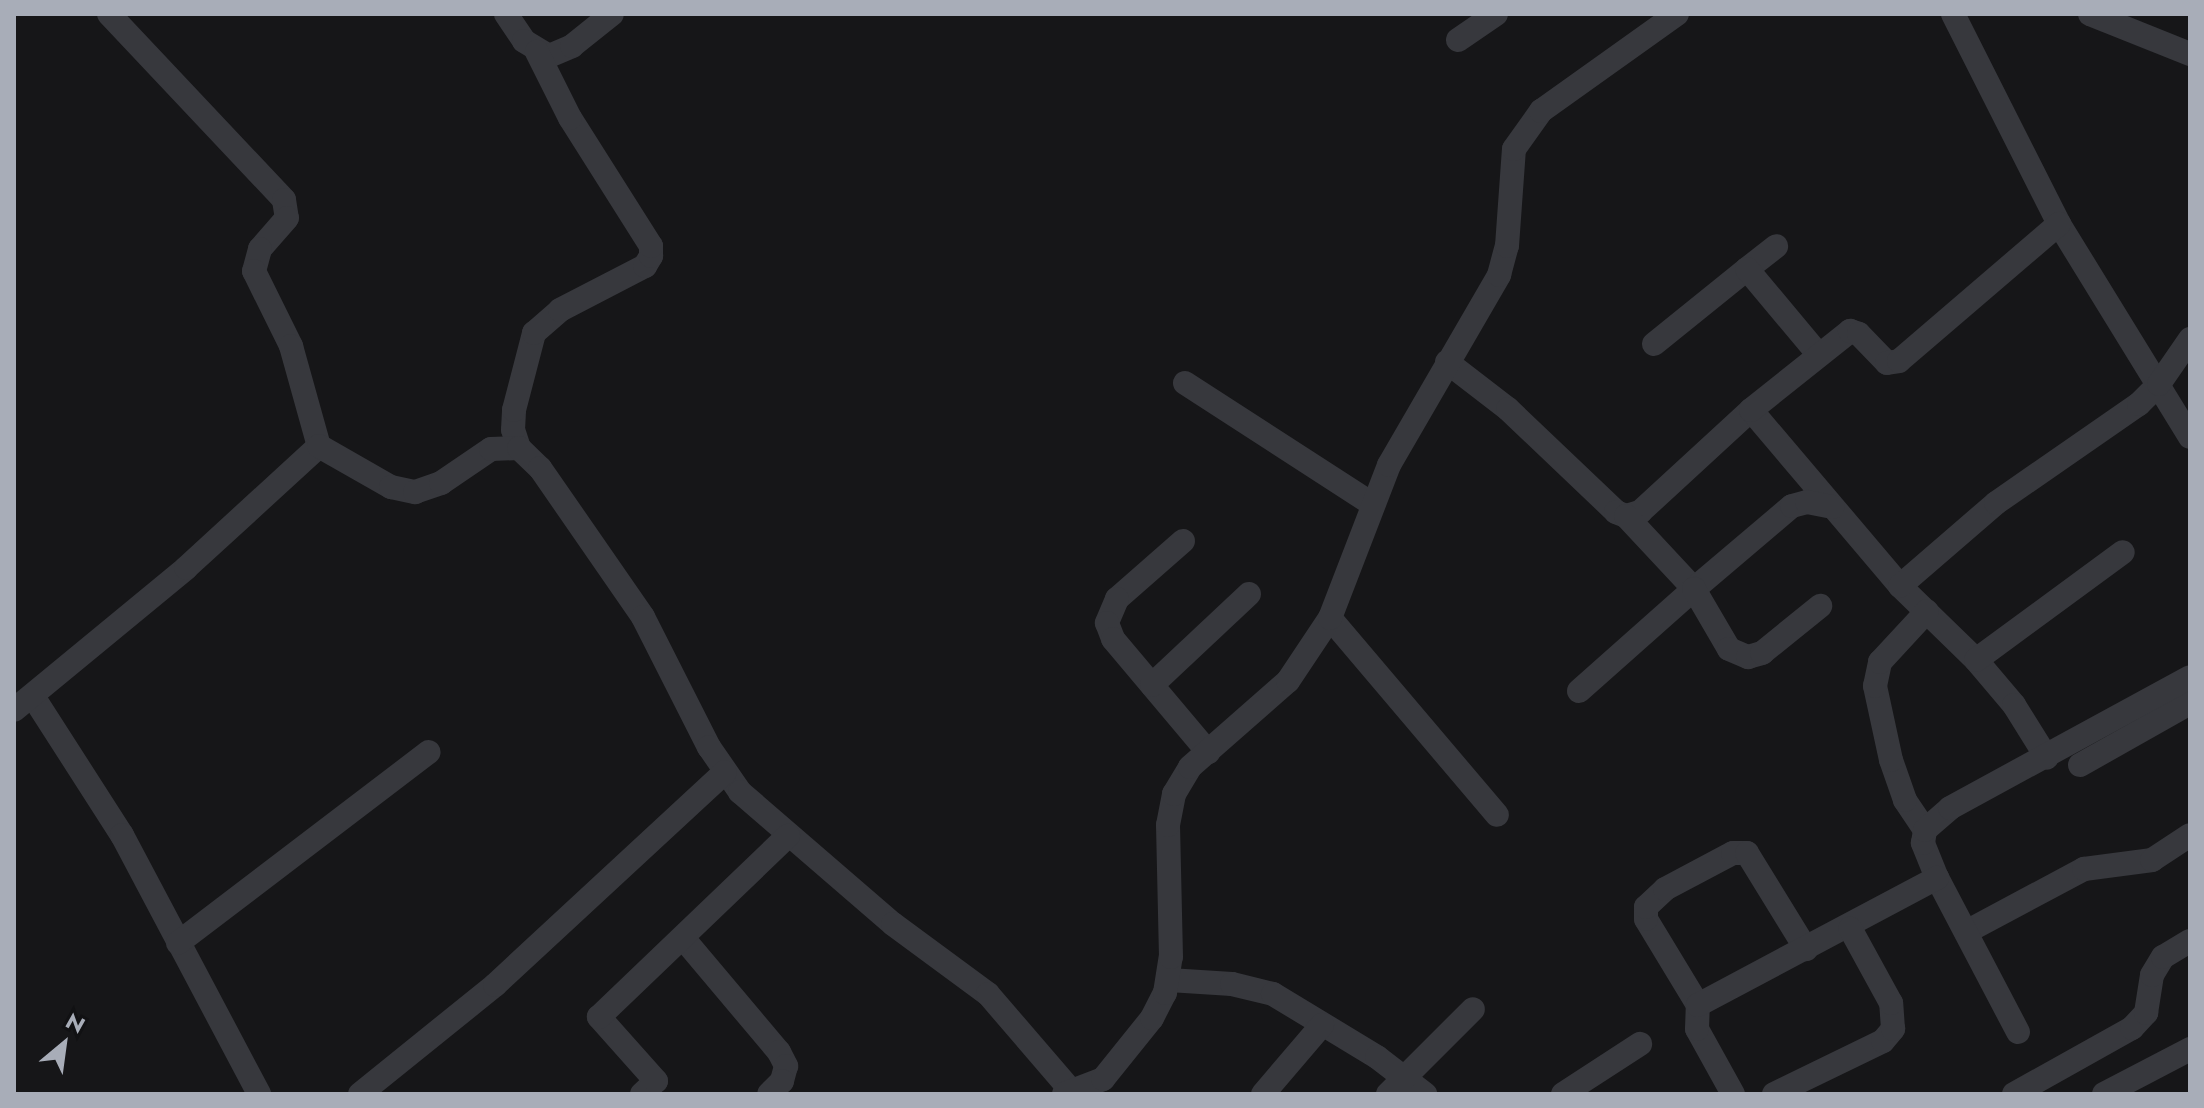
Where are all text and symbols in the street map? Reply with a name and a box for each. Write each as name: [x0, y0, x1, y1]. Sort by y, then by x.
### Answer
north arrow: [24, 1004, 104, 1084]
text: N: [60, 1005, 91, 1041]

